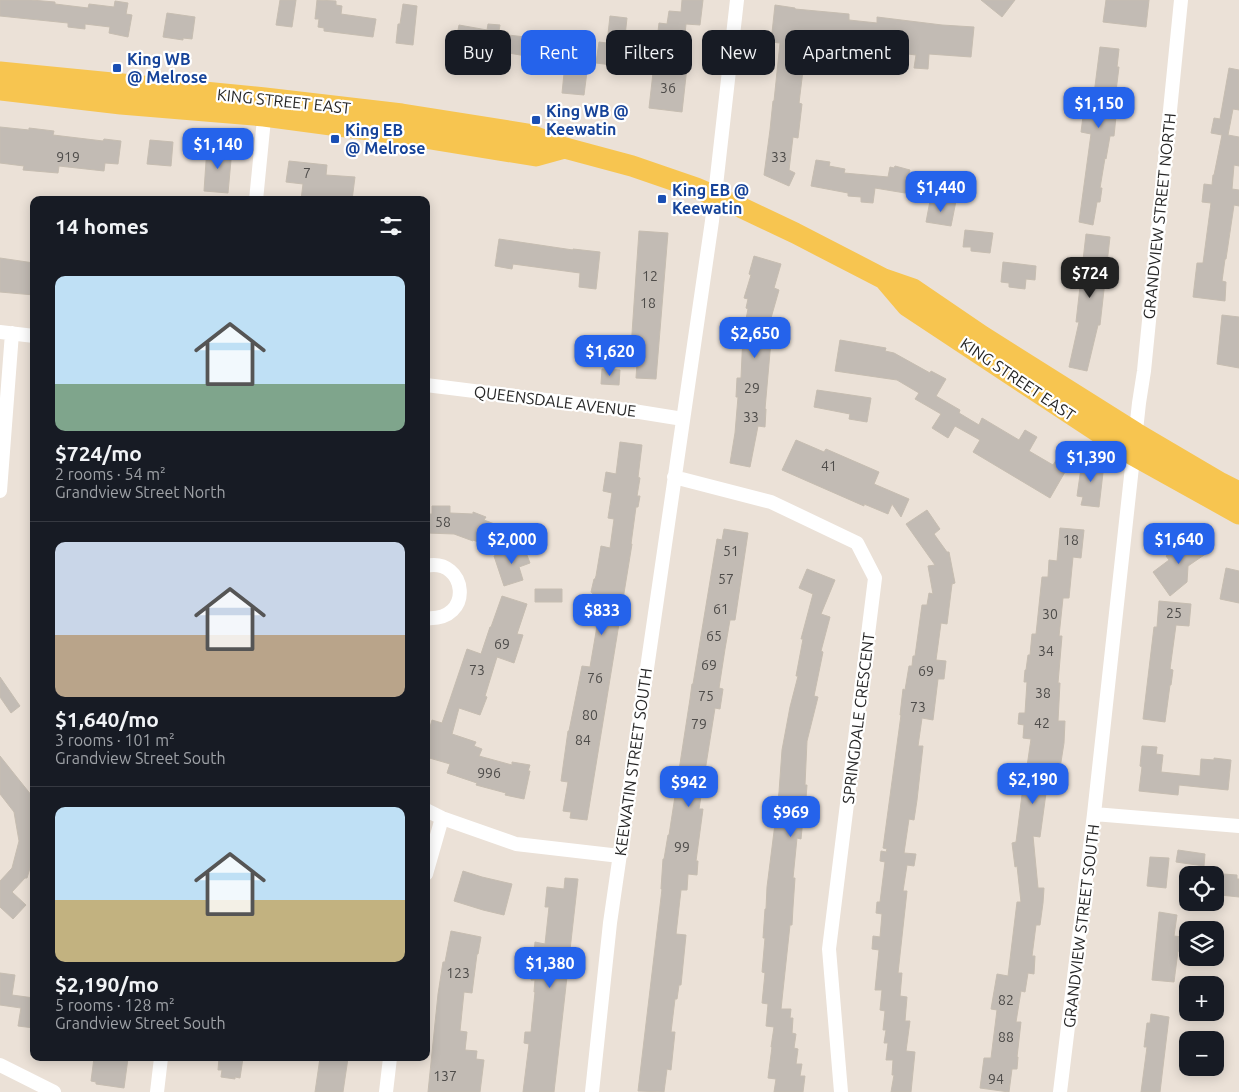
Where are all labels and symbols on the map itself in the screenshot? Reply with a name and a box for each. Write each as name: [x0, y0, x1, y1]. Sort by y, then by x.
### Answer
place label: King WB @ Melrose: [127, 50, 207, 86]
marker: King WB @ Melrose: [111, 62, 123, 74]
house number: 36: [660, 80, 676, 96]
street label: KING STREET EAST: [216, 85, 352, 117]
pin: $1,150: [1058, 86, 1140, 129]
place label: King WB @ Keewatin: [546, 102, 629, 138]
street label: GRANDVIEW STREET NORTH: [1139, 112, 1179, 320]
marker: King WB @ Keewatin: [530, 114, 542, 126]
place label: King EB @ Melrose: [345, 121, 425, 157]
pin: $1,140: [177, 128, 259, 170]
marker: King EB @ Melrose: [329, 133, 341, 145]
house number: 919: [56, 149, 80, 165]
house number: 33: [771, 149, 787, 165]
house number: 7: [303, 165, 311, 181]
pin: $1,440: [900, 170, 982, 213]
place label: King EB @ Keewatin: [672, 181, 749, 217]
marker: King EB @ Keewatin: [656, 193, 668, 205]
pin: $724: [1060, 256, 1120, 299]
house number: 12: [642, 268, 658, 284]
house number: 18: [640, 295, 656, 311]
pin: $2,650: [714, 316, 796, 359]
pin: $1,620: [569, 334, 651, 377]
street label: KING STREET EAST: [957, 334, 1079, 424]
house number: 29: [744, 380, 760, 396]
street label: QUEENSDALE AVENUE: [473, 382, 637, 420]
house number: 33: [743, 409, 759, 425]
pin: $1,390: [1050, 440, 1132, 483]
house number: 41: [821, 458, 837, 474]
house number: 58: [435, 514, 451, 530]
pin: $2,000: [471, 522, 553, 565]
pin: $1,640: [1138, 522, 1220, 565]
house number: 18: [1063, 532, 1079, 548]
house number: 51: [723, 543, 739, 559]
house number: 57: [718, 571, 734, 587]
pin: $833: [572, 594, 632, 636]
house number: 61: [713, 601, 729, 617]
house number: 25: [1166, 605, 1182, 621]
house number: 30: [1042, 606, 1058, 622]
house number: 65: [706, 628, 722, 644]
street label: SPRINGDALE CRESCENT: [839, 631, 877, 805]
house number: 69: [494, 636, 510, 652]
house number: 34: [1038, 643, 1054, 659]
house number: 69: [701, 657, 717, 673]
house number: 73: [469, 662, 485, 678]
house number: 69: [918, 663, 934, 679]
street label: KEEWATIN STREET SOUTH: [611, 667, 655, 857]
house number: 76: [587, 670, 603, 686]
house number: 38: [1035, 685, 1051, 701]
house number: 75: [698, 688, 714, 704]
house number: 73: [910, 699, 926, 715]
house number: 80: [582, 707, 598, 723]
house number: 42: [1034, 715, 1050, 731]
house number: 79: [691, 716, 707, 732]
house number: 84: [575, 732, 591, 748]
pin: $2,190: [992, 762, 1074, 805]
house number: 996: [477, 765, 501, 781]
pin: $942: [659, 766, 719, 808]
pin: $969: [761, 796, 821, 838]
street label: GRANDVIEW STREET SOUTH: [1060, 823, 1102, 1029]
house number: 99: [674, 839, 690, 855]
pin: $1,380: [509, 946, 591, 989]
house number: 123: [446, 965, 470, 981]
house number: 82: [998, 992, 1014, 1008]
house number: 88: [998, 1029, 1014, 1045]
house number: 137: [433, 1068, 457, 1084]
house number: 94: [988, 1071, 1004, 1087]

